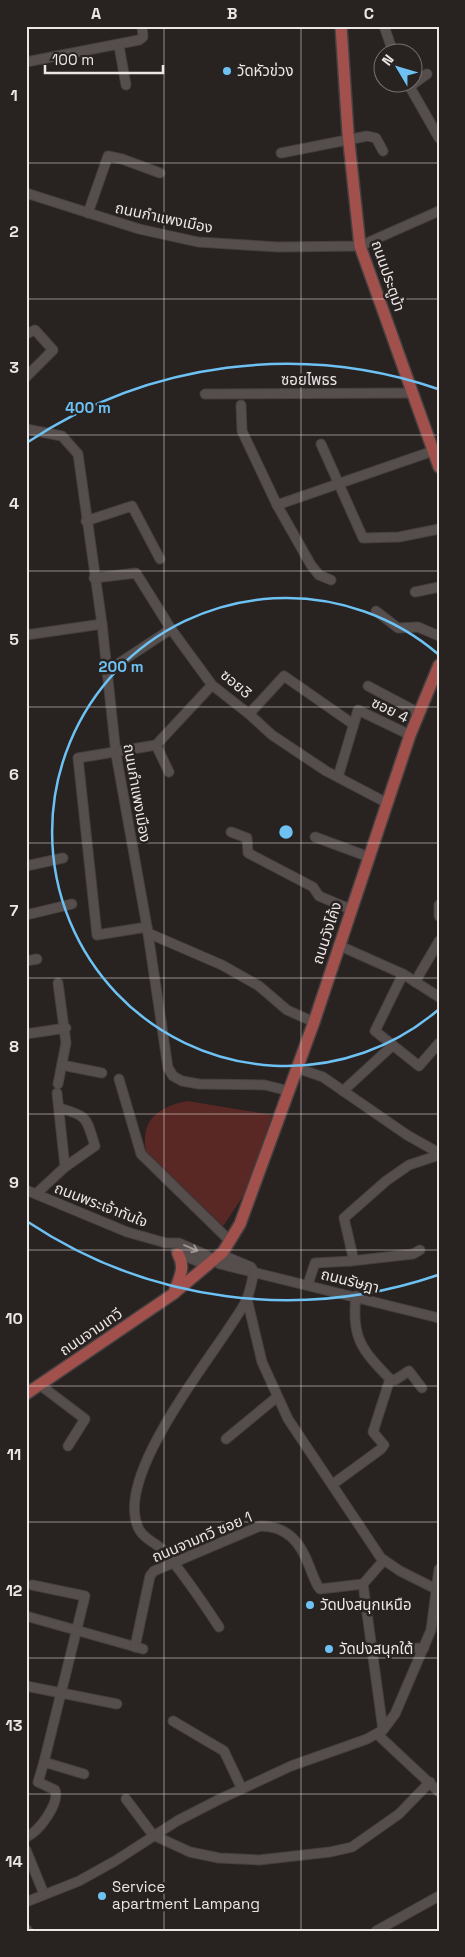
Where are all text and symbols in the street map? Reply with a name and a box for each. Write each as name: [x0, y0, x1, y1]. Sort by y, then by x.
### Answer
text: A: [91, 3, 101, 24]
text: B: [227, 3, 237, 24]
text: C: [364, 3, 374, 24]
scale bar: [45, 42, 162, 74]
north arrow: [372, 42, 422, 92]
text: 100 m: [52, 50, 94, 69]
text: N: [378, 51, 398, 69]
place label: วัดหัวข่วง: [237, 61, 293, 80]
marker: วัดหัวข่วง: [221, 65, 233, 77]
text: 1: [10, 85, 18, 106]
street label: ถนนกำแพงเมือง: [113, 198, 215, 237]
text: 2: [9, 221, 19, 242]
street label: ถนนประตูม้า: [367, 238, 409, 314]
text: 3: [9, 357, 19, 378]
street label: ซอยไพธร: [281, 370, 337, 389]
text: 400 m: [65, 398, 111, 417]
text: 4: [9, 493, 19, 514]
text: 5: [9, 629, 19, 650]
text: 200 m: [99, 657, 143, 676]
street label: ซอย3: [217, 665, 256, 702]
street label: ซอย 4: [368, 692, 412, 727]
street label: ถนนกำแพงเมือง: [119, 742, 155, 844]
text: 6: [9, 764, 19, 785]
centre of rings: [277, 823, 295, 841]
street label: ถนนวังโค้ง: [308, 899, 346, 966]
text: 7: [10, 900, 19, 921]
text: 8: [9, 1036, 19, 1057]
text: 9: [9, 1172, 19, 1193]
street label: ถนนพระเจ้าทันใจ: [52, 1178, 151, 1231]
one-way arrow: [183, 1244, 198, 1254]
street label: ถนนรัษฎา: [319, 1264, 381, 1297]
street label: ถนนจามเทวี: [56, 1304, 126, 1359]
text: 10: [5, 1308, 23, 1329]
text: 11: [7, 1444, 21, 1465]
street label: ถนนจามทวี ซอย 1: [149, 1507, 255, 1566]
text: 12: [6, 1580, 22, 1601]
place label: วัดปงสนุกเหนือ: [320, 1595, 412, 1614]
marker: วัดปงสนุกเหนือ: [304, 1599, 316, 1611]
place label: วัดปงสนุกใต้: [339, 1639, 413, 1658]
marker: วัดปงสนุกใต้: [323, 1643, 335, 1655]
text: 13: [6, 1715, 23, 1736]
text: 14: [5, 1851, 23, 1872]
place label: Service apartment Lampang: [112, 1877, 260, 1913]
marker: Service apartment Lampang: [96, 1890, 108, 1902]

